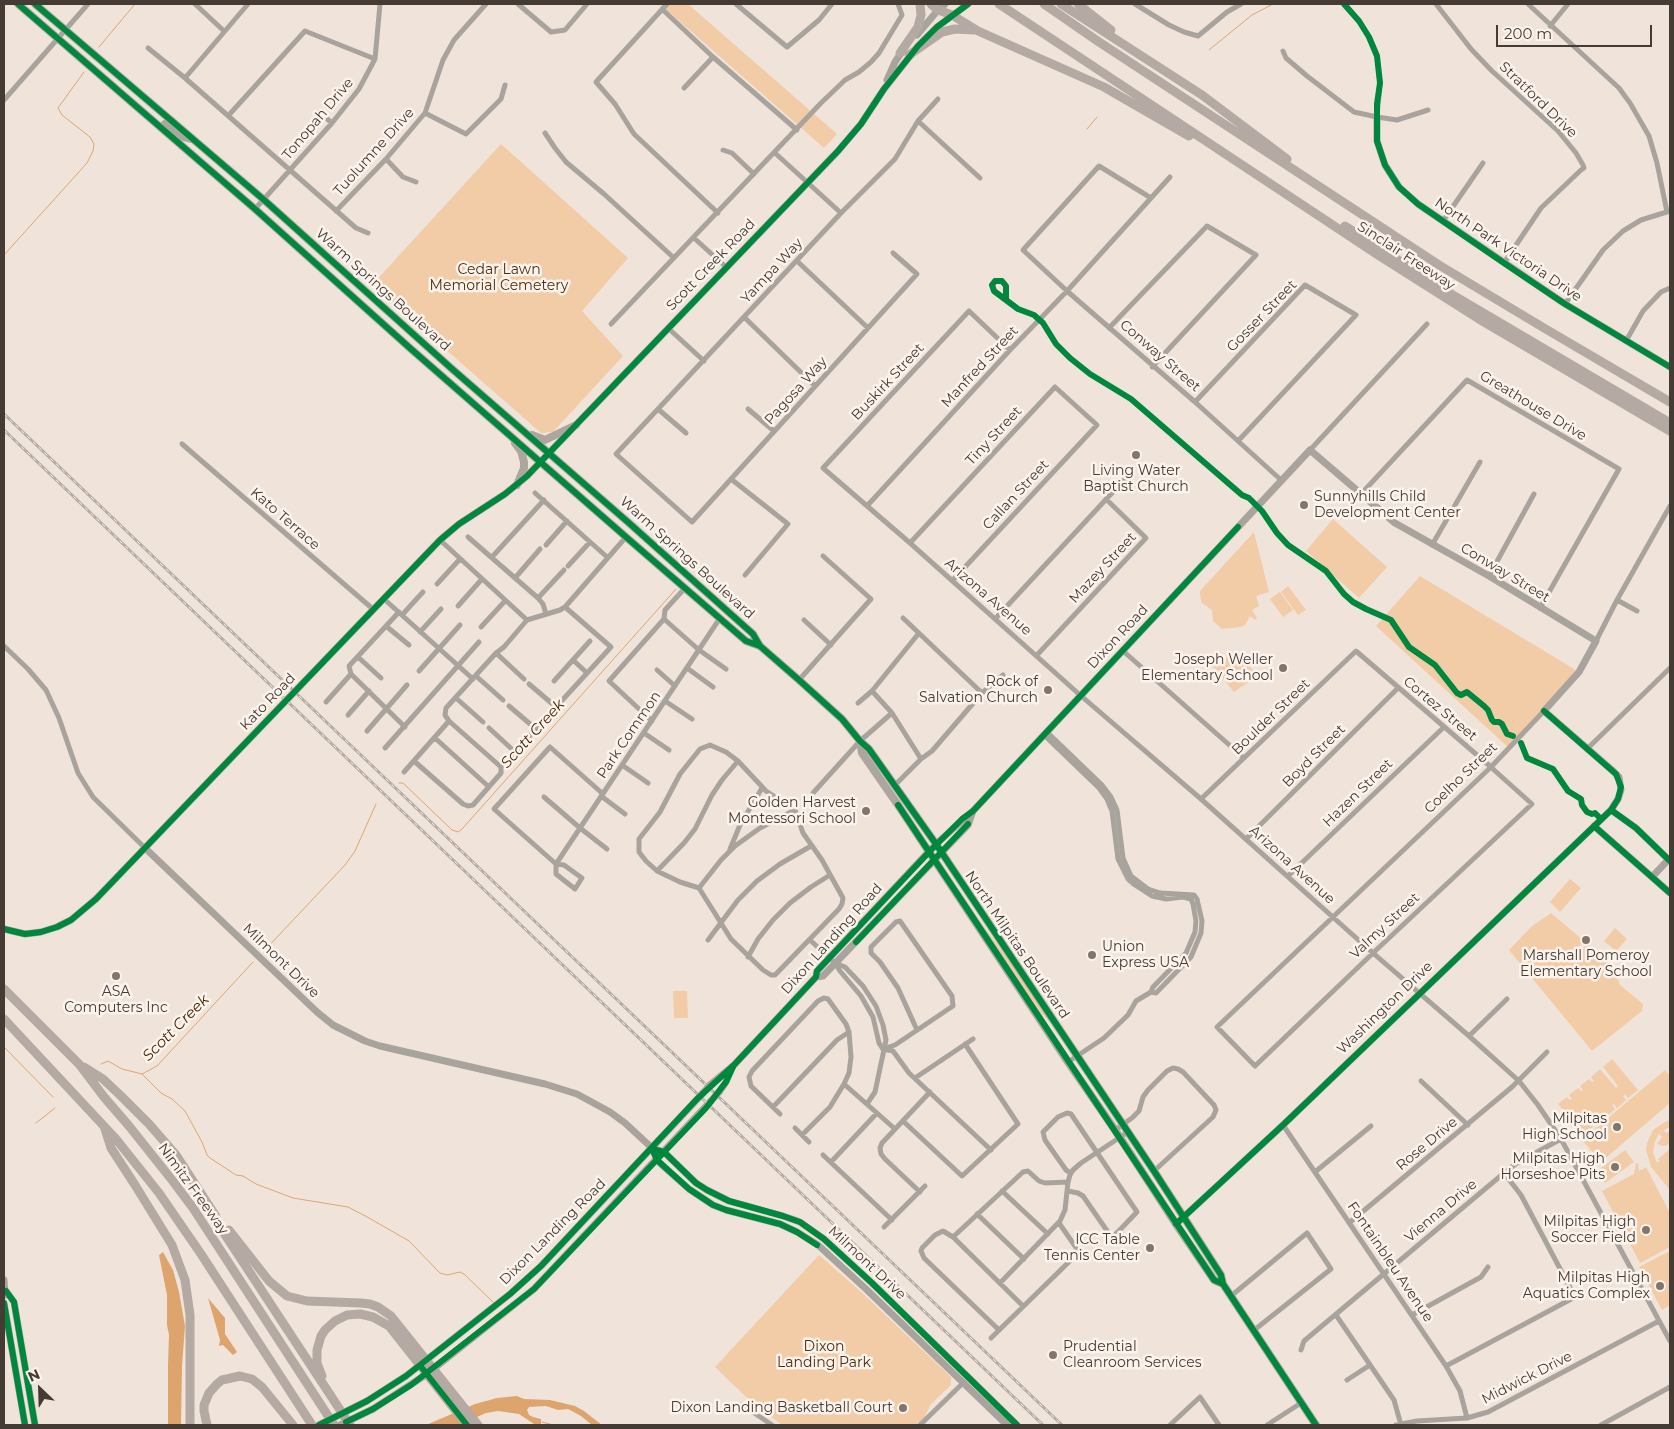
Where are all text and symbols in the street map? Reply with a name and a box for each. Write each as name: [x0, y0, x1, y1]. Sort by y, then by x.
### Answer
scale bar: [1499, 15, 1655, 47]
text: 200 m: [1504, 24, 1552, 43]
street label: Stratford Drive: [1495, 59, 1581, 141]
street label: Tonopah Drive: [279, 75, 357, 163]
street label: Tuolumne Drive: [330, 105, 418, 199]
street label: North Park Victoria Drive: [1431, 194, 1585, 306]
street label: Scott Creek Road: [663, 216, 759, 314]
street label: Sinclair Freeway: [1354, 218, 1458, 294]
street label: Warm Springs Boulevard: [312, 225, 454, 355]
street label: Yampa Way: [738, 235, 806, 307]
park label: Cedar Lawn Memorial Cemetery: [430, 262, 568, 294]
street label: Gosser Street: [1224, 277, 1300, 355]
street label: Conway Street: [1116, 316, 1204, 396]
street label: Manfred Street: [938, 323, 1022, 411]
street label: Buskirk Street: [848, 340, 928, 424]
street label: Pagosa Way: [761, 354, 831, 428]
street label: Greathouse Drive: [1477, 367, 1589, 445]
street label: Tiny Street: [962, 403, 1026, 469]
marker: Living Water Baptist Church: [1130, 449, 1142, 461]
street label: Callan Street: [979, 457, 1053, 533]
place label: Living Water Baptist Church: [1083, 463, 1189, 496]
street label: Kato Terrace: [247, 484, 323, 554]
place label: Sunnyhills Child Development Center: [1314, 489, 1461, 522]
street label: Warm Springs Boulevard: [616, 493, 758, 623]
marker: Sunnyhills Child Development Center: [1298, 499, 1310, 511]
street label: Mazey Street: [1066, 529, 1140, 607]
street label: Conway Street: [1457, 540, 1553, 606]
street label: Arizona Avenue: [941, 555, 1035, 639]
street label: Dixon Road: [1084, 602, 1152, 672]
place label: Joseph Weller Elementary School: [1141, 652, 1273, 684]
marker: Joseph Weller Elementary School: [1277, 662, 1289, 674]
street label: Kato Road: [237, 670, 299, 734]
street label: Cortez Street: [1400, 673, 1480, 745]
place label: Rock of Salvation Church: [919, 674, 1038, 706]
street label: Boulder Street: [1228, 676, 1314, 758]
marker: Rock of Salvation Church: [1042, 684, 1054, 696]
street label: Park Common: [594, 688, 664, 782]
water label: Scott Creek: [497, 696, 569, 772]
street label: Boyd Street: [1279, 721, 1349, 791]
street label: Coelho Street: [1421, 739, 1501, 817]
street label: Hazen Street: [1320, 755, 1396, 831]
place label: Golden Harvest Montessori School: [728, 795, 856, 828]
marker: Golden Harvest Montessori School: [860, 805, 872, 817]
street label: Arizona Avenue: [1246, 822, 1338, 908]
street label: North Milpitas Boulevard: [961, 868, 1073, 1022]
street label: Dixon Landing Road: [778, 880, 886, 998]
street label: Valmy Street: [1347, 889, 1423, 963]
street label: Milmont Drive: [239, 920, 323, 1002]
marker: Marshall Pomeroy Elementary School: [1580, 934, 1592, 946]
place label: Union Express USA: [1102, 939, 1189, 972]
place label: Marshall Pomeroy Elementary School: [1520, 948, 1652, 980]
marker: Union Express USA: [1086, 949, 1098, 961]
street label: Washington Drive: [1334, 958, 1436, 1058]
marker: ASA Computers Inc: [110, 970, 122, 982]
place label: ASA Computers Inc: [64, 984, 168, 1016]
water label: Scott Creek: [139, 991, 213, 1065]
place label: Milpitas High School: [1522, 1111, 1607, 1144]
street label: Rose Drive: [1393, 1114, 1461, 1174]
marker: Milpitas High School: [1611, 1121, 1623, 1133]
street label: Nimitz Freeway: [154, 1140, 232, 1238]
place label: Milpitas High Horseshoe Pits: [1501, 1151, 1605, 1184]
marker: Milpitas High Horseshoe Pits: [1609, 1161, 1621, 1173]
street label: Dixon Landing Road: [496, 1175, 610, 1289]
street label: Vienna Drive: [1401, 1176, 1481, 1246]
street label: Fontainbleu Avenue: [1344, 1199, 1436, 1325]
place label: Milpitas High Soccer Field: [1544, 1214, 1636, 1246]
street label: Milmont Drive: [825, 1223, 909, 1303]
marker: Milpitas High Soccer Field: [1640, 1224, 1652, 1236]
place label: ICC Table Tennis Center: [1044, 1232, 1140, 1264]
marker: ICC Table Tennis Center: [1144, 1242, 1156, 1254]
place label: Milpitas High Aquatics Complex: [1523, 1270, 1650, 1302]
marker: Milpitas High Aquatics Complex: [1654, 1280, 1666, 1292]
park label: Dixon Landing Park: [777, 1339, 871, 1371]
place label: Prudential Cleanroom Services: [1063, 1339, 1201, 1371]
street label: Midwick Drive: [1479, 1348, 1575, 1408]
marker: Prudential Cleanroom Services: [1047, 1349, 1059, 1361]
north arrow: [15, 1364, 65, 1414]
text: N: [25, 1365, 43, 1386]
place label: Dixon Landing Basketball Court: [671, 1400, 893, 1416]
marker: Dixon Landing Basketball Court: [897, 1402, 909, 1414]

